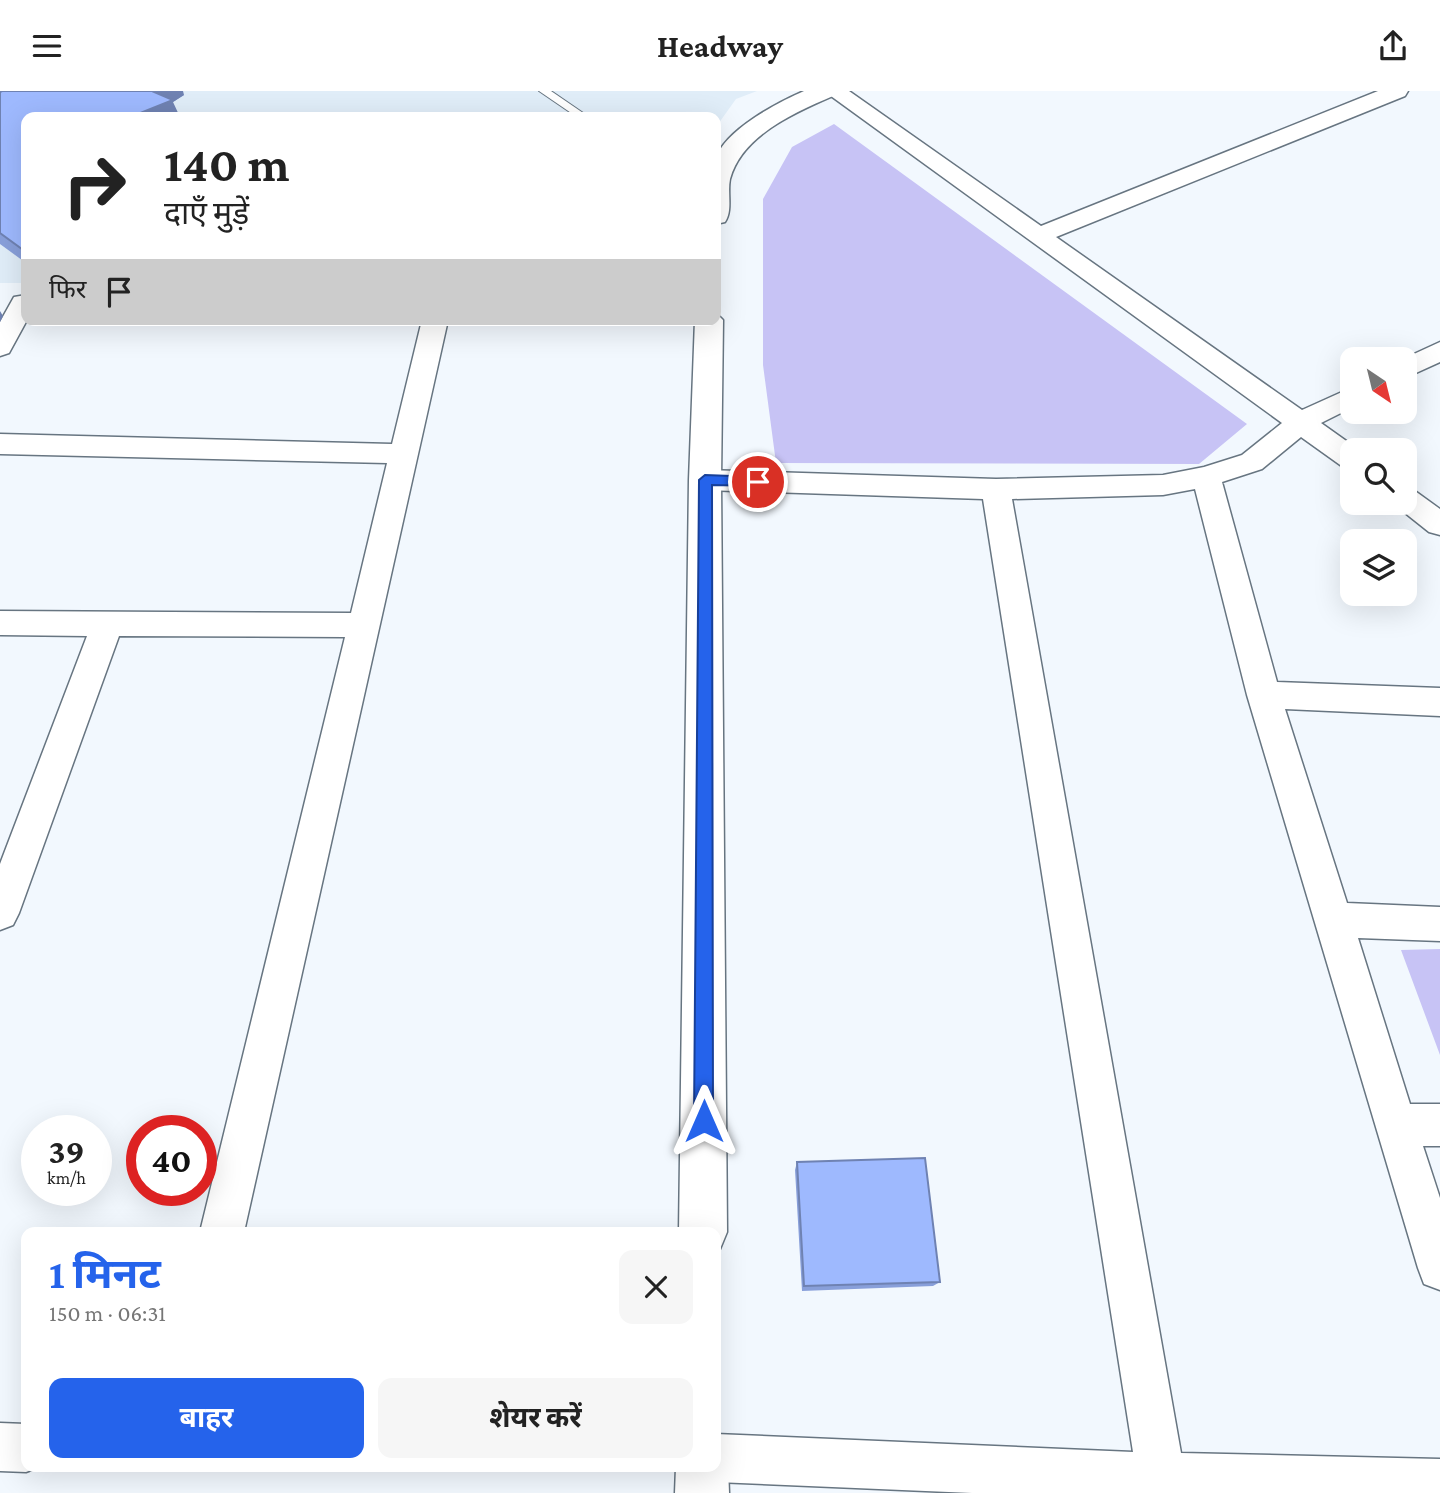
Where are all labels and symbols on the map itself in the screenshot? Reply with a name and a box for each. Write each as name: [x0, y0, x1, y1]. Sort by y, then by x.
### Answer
north arrow: [1340, 347, 1418, 423]
pin: [728, 452, 788, 512]
position arrow: [667, 1084, 741, 1158]
speed limit sign: 40: [126, 1115, 217, 1206]

